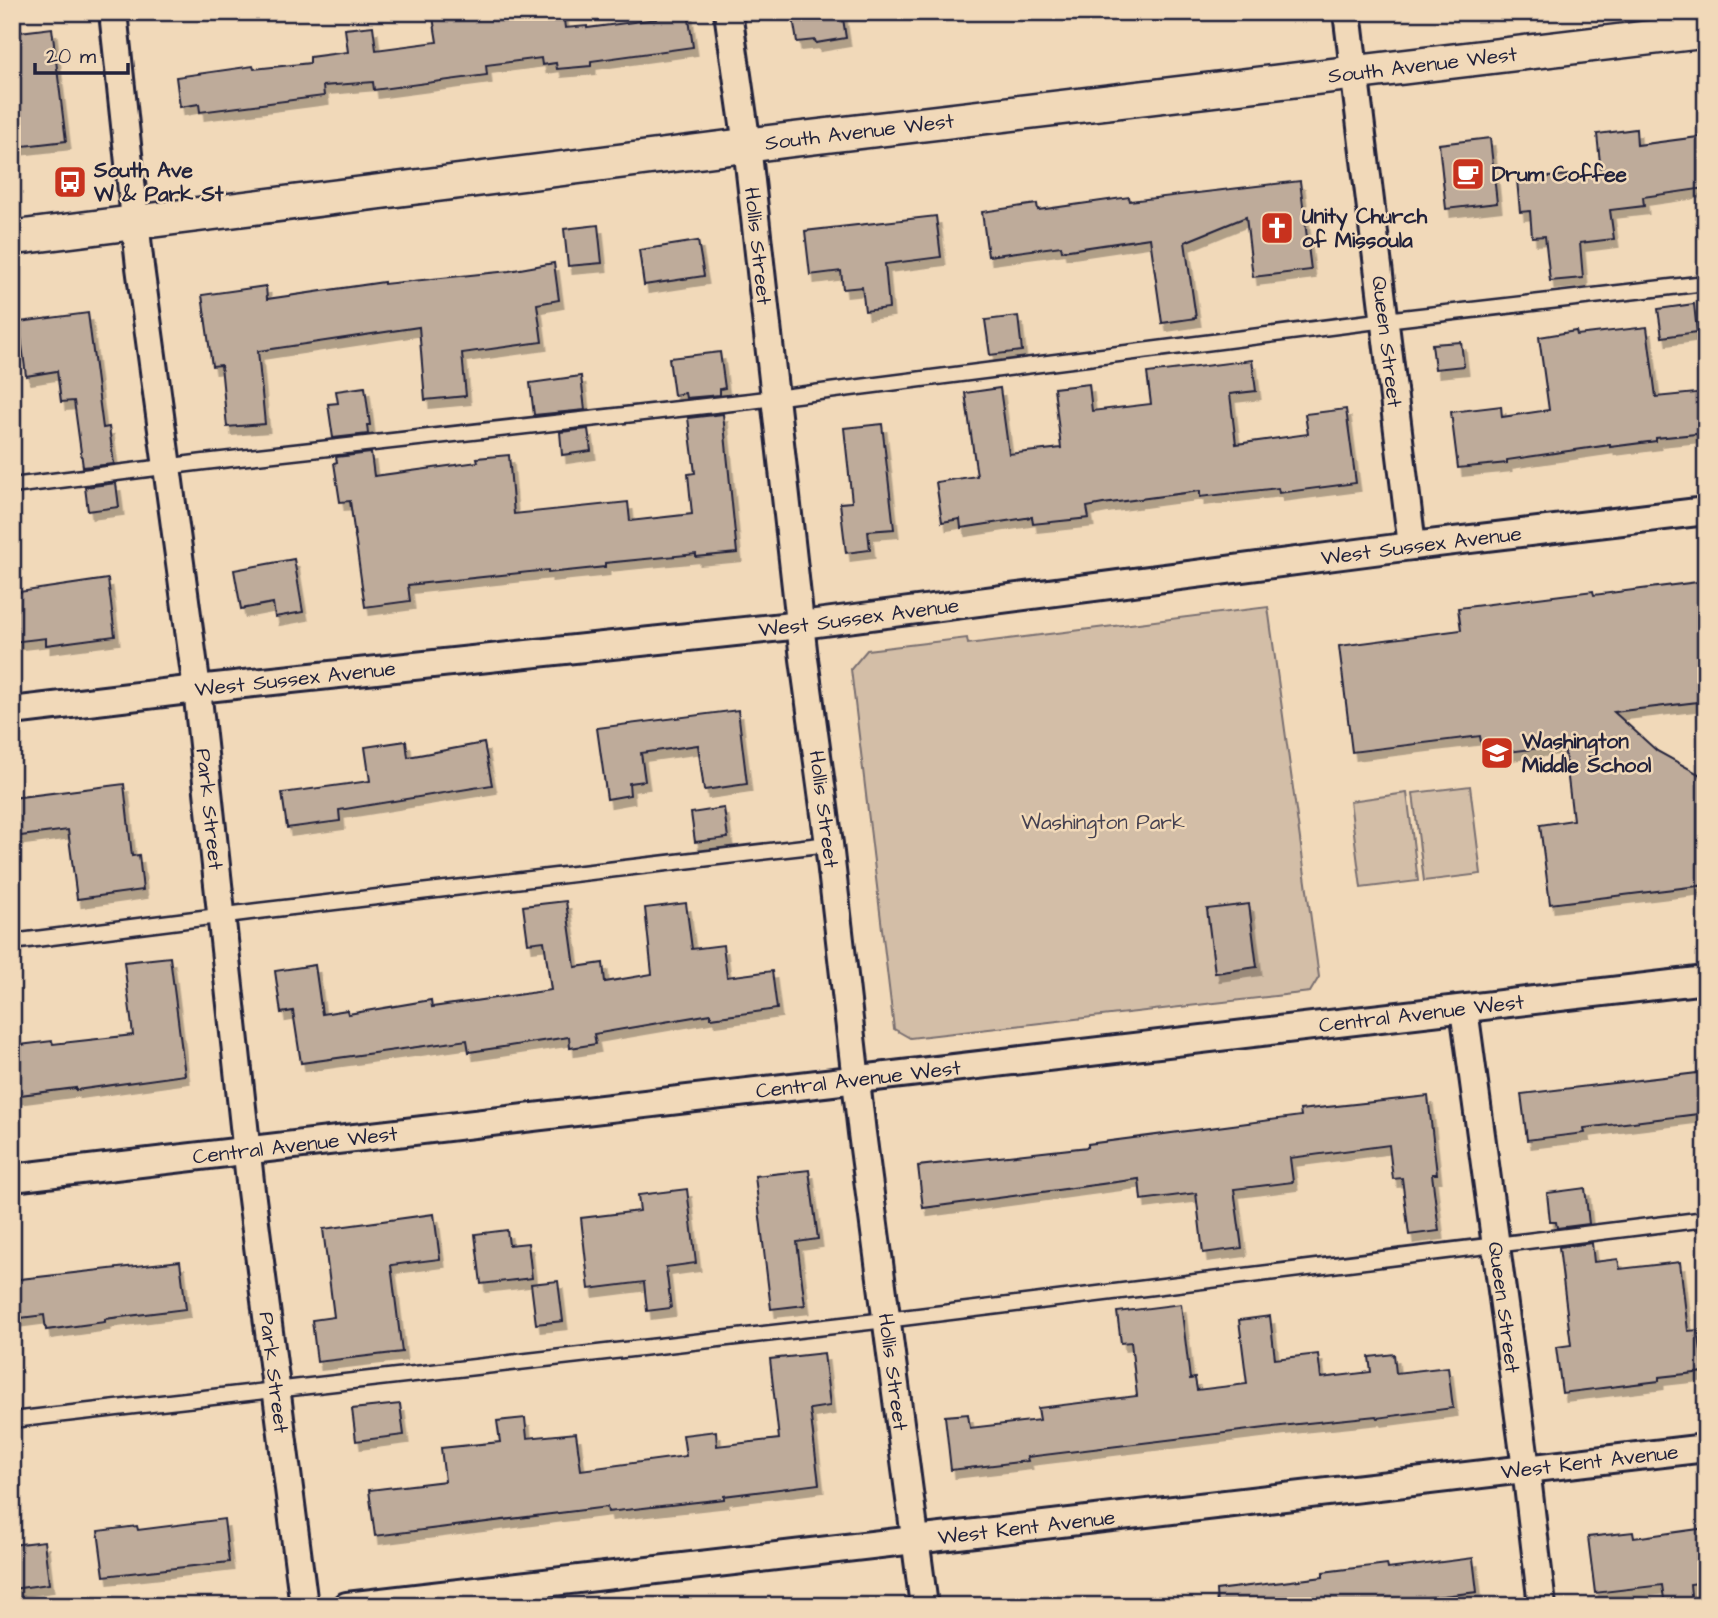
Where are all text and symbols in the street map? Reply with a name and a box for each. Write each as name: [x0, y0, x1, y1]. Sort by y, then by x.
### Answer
scale bar: [35, 32, 128, 76]
street label: South Avenue West: [1326, 39, 1519, 90]
text: 20 m: [46, 42, 97, 71]
street label: South Avenue West: [763, 106, 956, 157]
cafe icon: Drum Coffee: [1449, 155, 1487, 193]
place label: South Ave W & Park St: [93, 156, 224, 209]
place label: Drum Coffee: [1492, 160, 1628, 189]
bus stop icon: South Ave W & Park St: [51, 163, 89, 201]
street label: Hollis Street: [737, 186, 779, 307]
place label: Unity Church of Missoula: [1302, 202, 1428, 255]
church icon: Unity Church of Missoula: [1258, 209, 1296, 247]
street label: Queen Street: [1365, 274, 1410, 409]
street label: West Sussex Avenue: [1319, 519, 1523, 572]
street label: West Sussex Avenue: [757, 590, 961, 644]
street label: West Sussex Avenue: [193, 654, 397, 704]
place label: Washington Middle School: [1521, 727, 1652, 780]
school or university icon: Washington Middle School: [1478, 734, 1516, 772]
street label: Park Street: [189, 747, 231, 872]
street label: Hollis Street: [802, 749, 846, 870]
park label: Washington Park: [1021, 808, 1185, 839]
street label: Central Avenue West: [1317, 987, 1526, 1040]
street label: Central Avenue West: [754, 1053, 963, 1105]
street label: Central Avenue West: [191, 1118, 400, 1171]
street label: Queen Street: [1481, 1240, 1528, 1375]
street label: Park Street: [252, 1310, 296, 1435]
street label: Hollis Street: [871, 1311, 915, 1433]
street label: West Kent Avenue: [1499, 1437, 1680, 1486]
street label: West Kent Avenue: [936, 1502, 1117, 1552]

